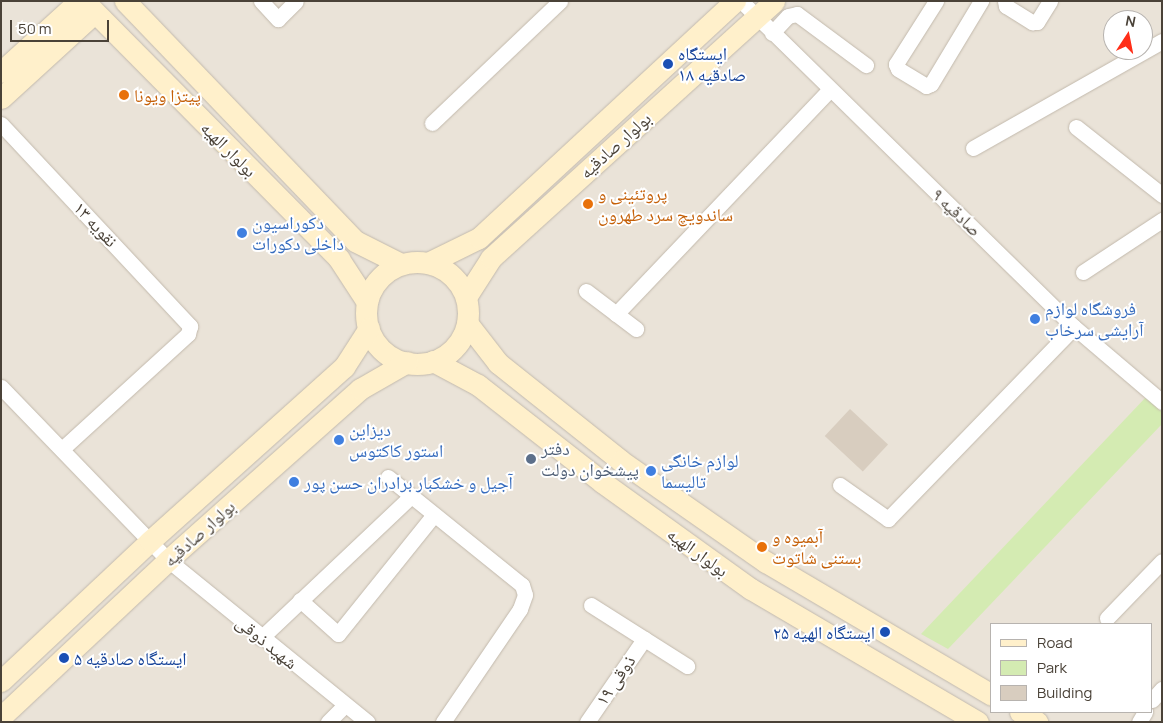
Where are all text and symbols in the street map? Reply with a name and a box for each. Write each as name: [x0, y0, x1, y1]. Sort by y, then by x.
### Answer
scale bar: [12, 10, 111, 42]
north arrow: [1103, 10, 1153, 60]
text: N: [1124, 10, 1138, 31]
text: 50 m: [18, 18, 52, 39]
place label: ایستگاه صادقیه ۱۸: [678, 43, 746, 86]
marker: ایستگاه صادقیه ۱۸: [662, 58, 674, 70]
place label: پیتزا ویونا: [134, 84, 201, 106]
marker: پیتزا ویونا: [118, 89, 130, 101]
street label: بولوار صادقیه: [575, 107, 655, 183]
street label: بولوار الهیه: [197, 117, 261, 181]
place label: پروتئینی و ساندویچ سرد طهرون: [598, 183, 733, 225]
street label: صادقیه ۹: [928, 183, 986, 241]
street label: نقویه ۱۳: [70, 197, 122, 251]
marker: پروتئینی و ساندویچ سرد طهرون: [582, 198, 594, 210]
place label: دکوراسیون داخلی دکورات: [252, 212, 344, 254]
marker: دکوراسیون داخلی دکورات: [236, 227, 248, 239]
place label: فروشگاه لوازم آرایشی سرخاب: [1045, 298, 1144, 340]
marker: فروشگاه لوازم آرایشی سرخاب: [1029, 313, 1041, 325]
place label: دیزاین استور کاکتوس: [349, 419, 443, 462]
marker: دیزاین استور کاکتوس: [333, 434, 345, 446]
place label: دفتر پیشخوان دولت: [541, 438, 639, 480]
place label: لوازم خانگی تالیسما: [661, 450, 738, 492]
marker: دفتر پیشخوان دولت: [525, 453, 537, 465]
marker: لوازم خانگی تالیسما: [645, 465, 657, 477]
place label: آجیل و خشکبار برادران حسن پور: [304, 471, 513, 493]
marker: آجیل و خشکبار برادران حسن پور: [288, 476, 300, 488]
street label: بولوار صادقیه: [159, 495, 239, 571]
street label: بولوار الهیه: [663, 523, 733, 581]
place label: آبمیوه و بستنی شاتوت: [772, 526, 861, 568]
marker: آبمیوه و بستنی شاتوت: [756, 541, 768, 553]
street label: شهید ذوقی: [232, 611, 302, 673]
place label: ایستگاه الهیه ۲۵: [773, 621, 875, 643]
legend: [990, 623, 1153, 713]
marker: ایستگاه الهیه ۲۵: [879, 626, 891, 638]
text: Road: [1037, 632, 1073, 653]
place label: ایستگاه صادقیه ۵: [74, 647, 187, 669]
street label: ذوقی ۱۹: [591, 651, 639, 709]
marker: ایستگاه صادقیه ۵: [58, 652, 70, 664]
text: Park: [1037, 657, 1067, 678]
text: Building: [1037, 682, 1092, 703]

